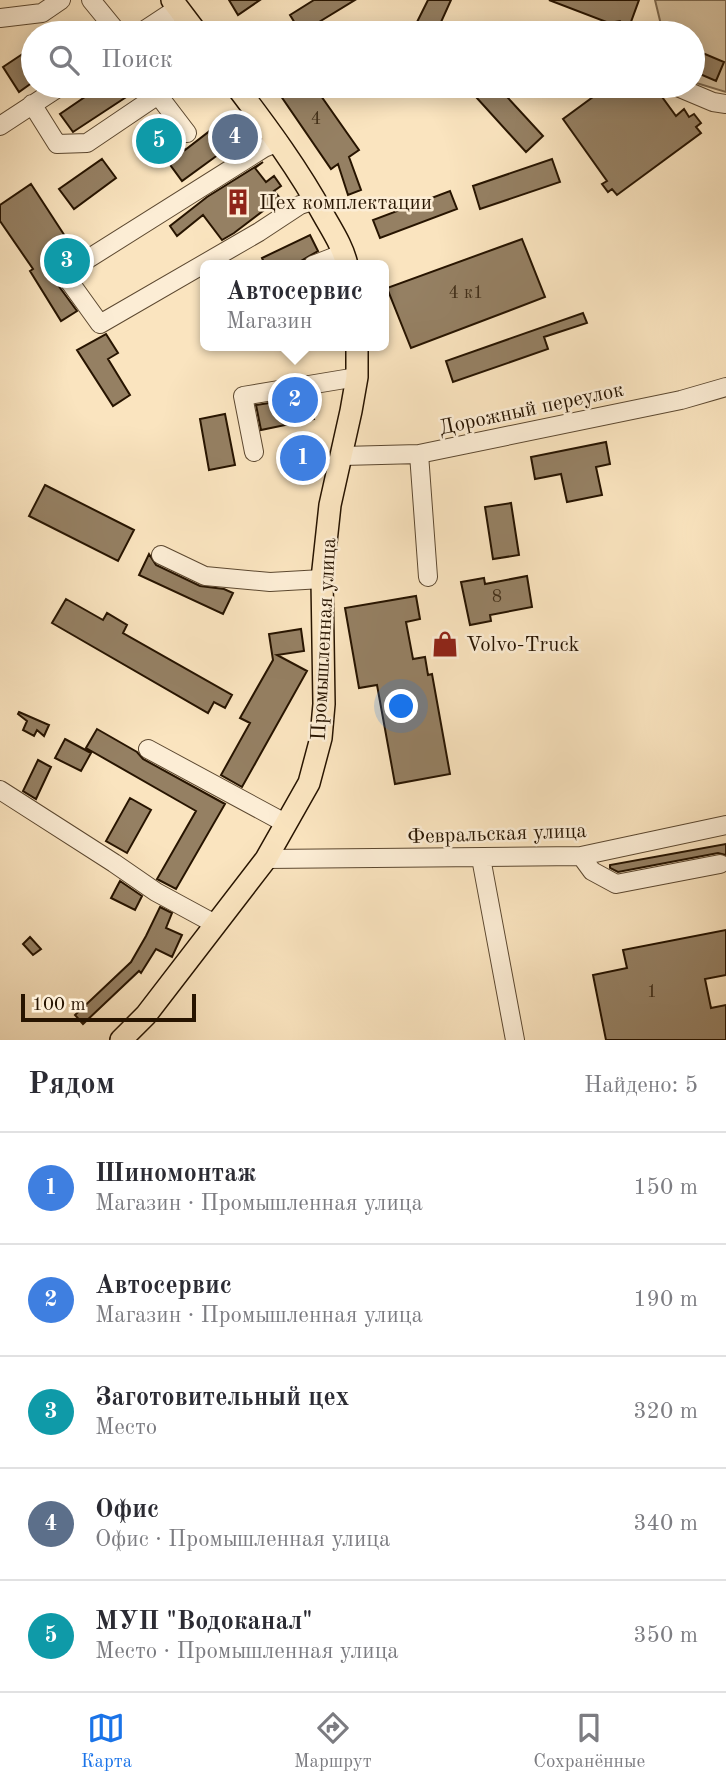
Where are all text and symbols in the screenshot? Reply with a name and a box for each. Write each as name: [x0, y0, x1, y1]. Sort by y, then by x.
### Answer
search box: [21, 21, 705, 98]
icon: search: [45, 41, 83, 79]
text: Поиск: [101, 47, 173, 73]
house number: 4: [311, 110, 321, 128]
pin: 4: [212, 111, 258, 163]
pin: 5: [136, 115, 182, 167]
building icon: Цех комплектации: [223, 187, 253, 217]
place label: Цех комплектации: [259, 193, 432, 214]
pin: 3: [44, 235, 90, 287]
popup: [200, 260, 389, 351]
text: Автосервис: [226, 279, 363, 305]
house number: 4 к1: [449, 284, 483, 302]
text: Магазин: [226, 310, 312, 333]
pin: 2: [272, 374, 318, 426]
street label: Дорожный переулок: [437, 380, 626, 439]
pin: 1: [280, 432, 326, 484]
street label: Промышленная улица: [309, 537, 340, 741]
house number: 8: [492, 588, 502, 606]
shop icon: Volvo-Truck: [430, 629, 460, 659]
place label: Volvo-Truck: [466, 635, 580, 656]
your location: [384, 689, 418, 723]
street label: Февральская улица: [407, 821, 587, 848]
house number: 1: [647, 983, 657, 1001]
scale bar: [21, 991, 196, 1023]
text: 100 m: [32, 996, 85, 1015]
text: Рядом: [28, 1070, 115, 1100]
text: Найдено: 5: [584, 1074, 698, 1097]
text: Шиномонтаж: [95, 1161, 256, 1187]
text: 1: [44, 1176, 58, 1199]
text: 150 m: [633, 1176, 698, 1199]
text: Магазин · Промышленная улица: [95, 1192, 423, 1215]
text: Автосервис: [95, 1273, 232, 1299]
text: 2: [44, 1288, 58, 1311]
text: 190 m: [633, 1288, 698, 1311]
text: Магазин · Промышленная улица: [95, 1304, 423, 1327]
text: Заготовительный цех: [95, 1385, 349, 1411]
text: 3: [44, 1400, 58, 1423]
text: 320 m: [633, 1400, 698, 1423]
text: Место: [95, 1416, 157, 1439]
text: Офис: [95, 1497, 159, 1523]
text: 4: [44, 1512, 58, 1535]
text: 340 m: [633, 1512, 698, 1535]
text: Офис · Промышленная улица: [95, 1528, 390, 1551]
text: МУП "Водоканал": [95, 1609, 313, 1635]
text: 5: [44, 1624, 58, 1647]
text: 350 m: [633, 1624, 698, 1647]
text: Место · Промышленная улица: [95, 1640, 399, 1663]
tab: Карта: [81, 1709, 132, 1774]
tab: Маршрут: [294, 1709, 372, 1774]
tab: Сохранённые: [533, 1709, 645, 1774]

